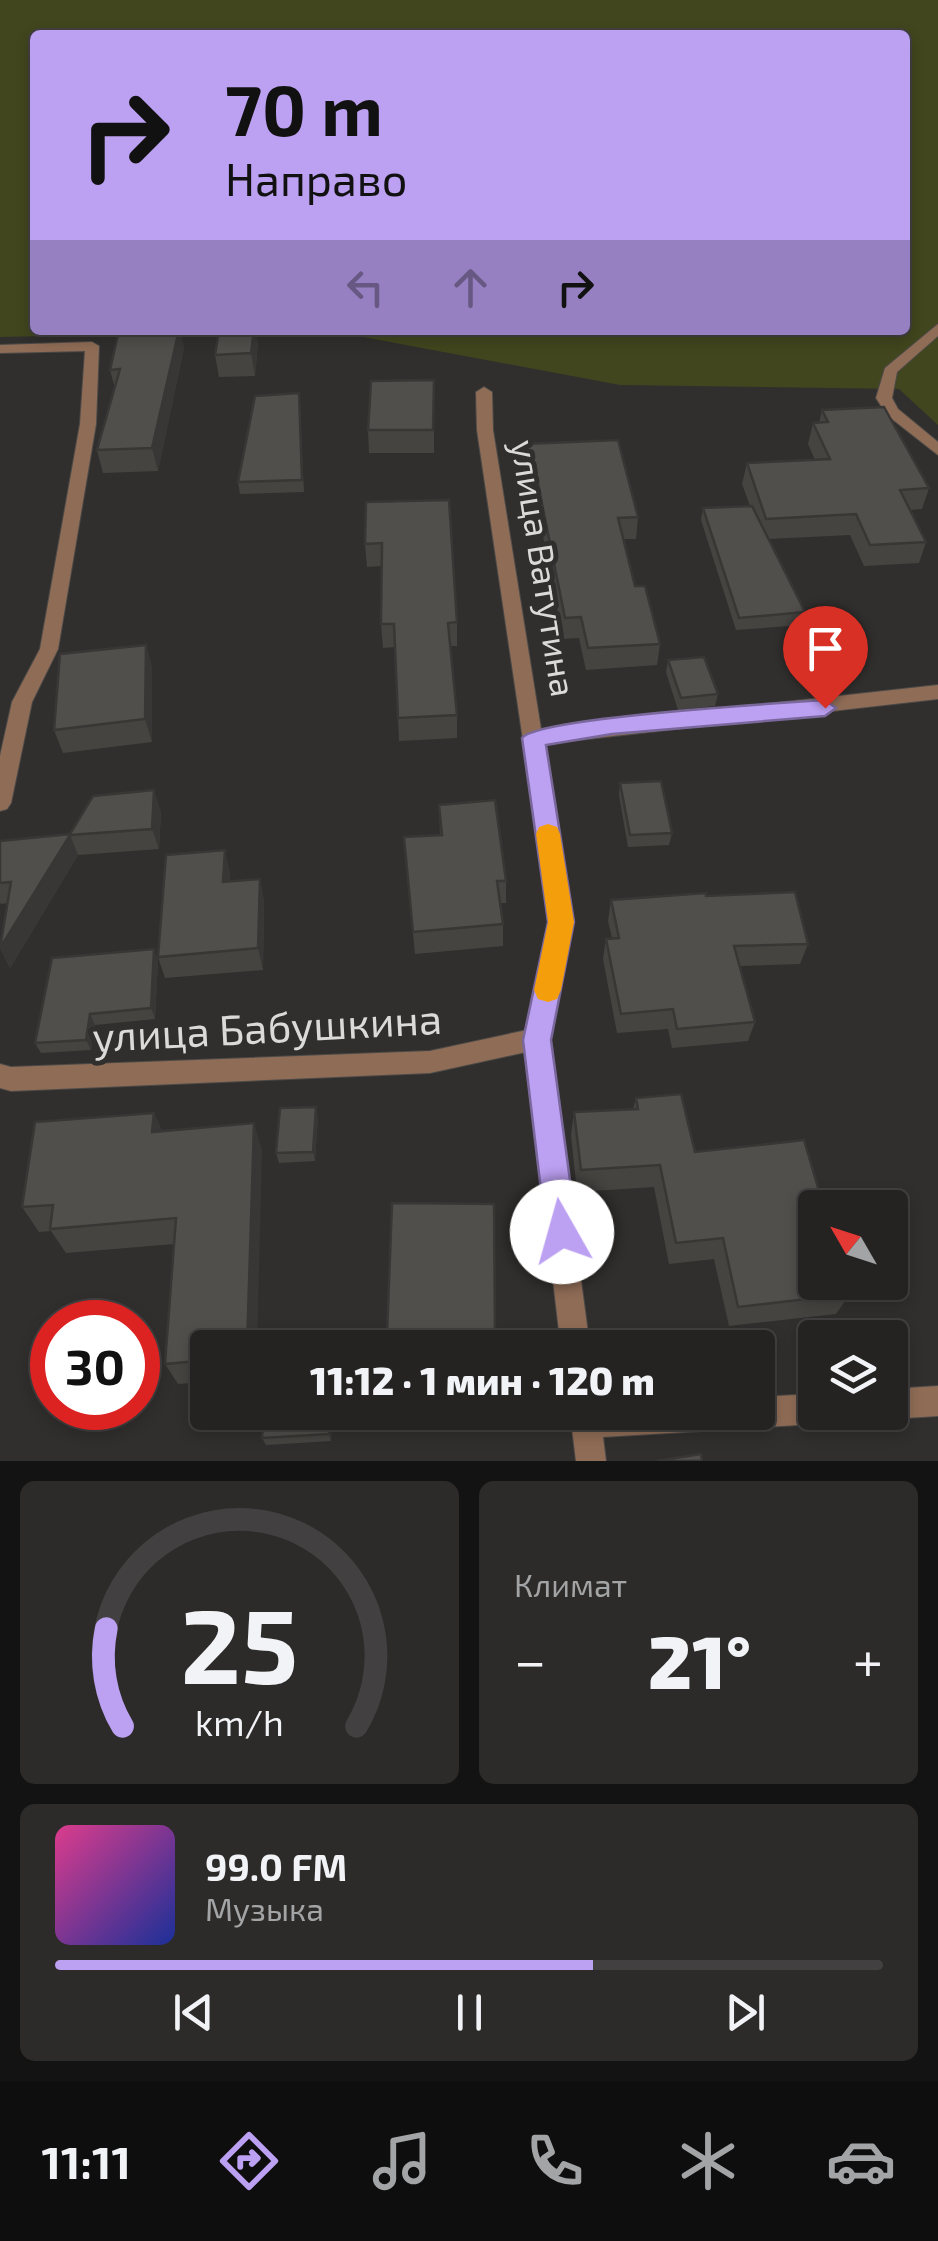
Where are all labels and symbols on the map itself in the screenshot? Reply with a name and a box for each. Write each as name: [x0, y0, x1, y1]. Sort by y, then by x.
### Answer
street label: улица Ватутина: [503, 436, 586, 700]
pin: [783, 606, 868, 709]
street label: улица Бабушкина: [91, 992, 443, 1061]
position arrow: [510, 1180, 614, 1284]
north arrow: [798, 1190, 908, 1300]
speed limit sign: 30: [30, 1300, 160, 1430]

